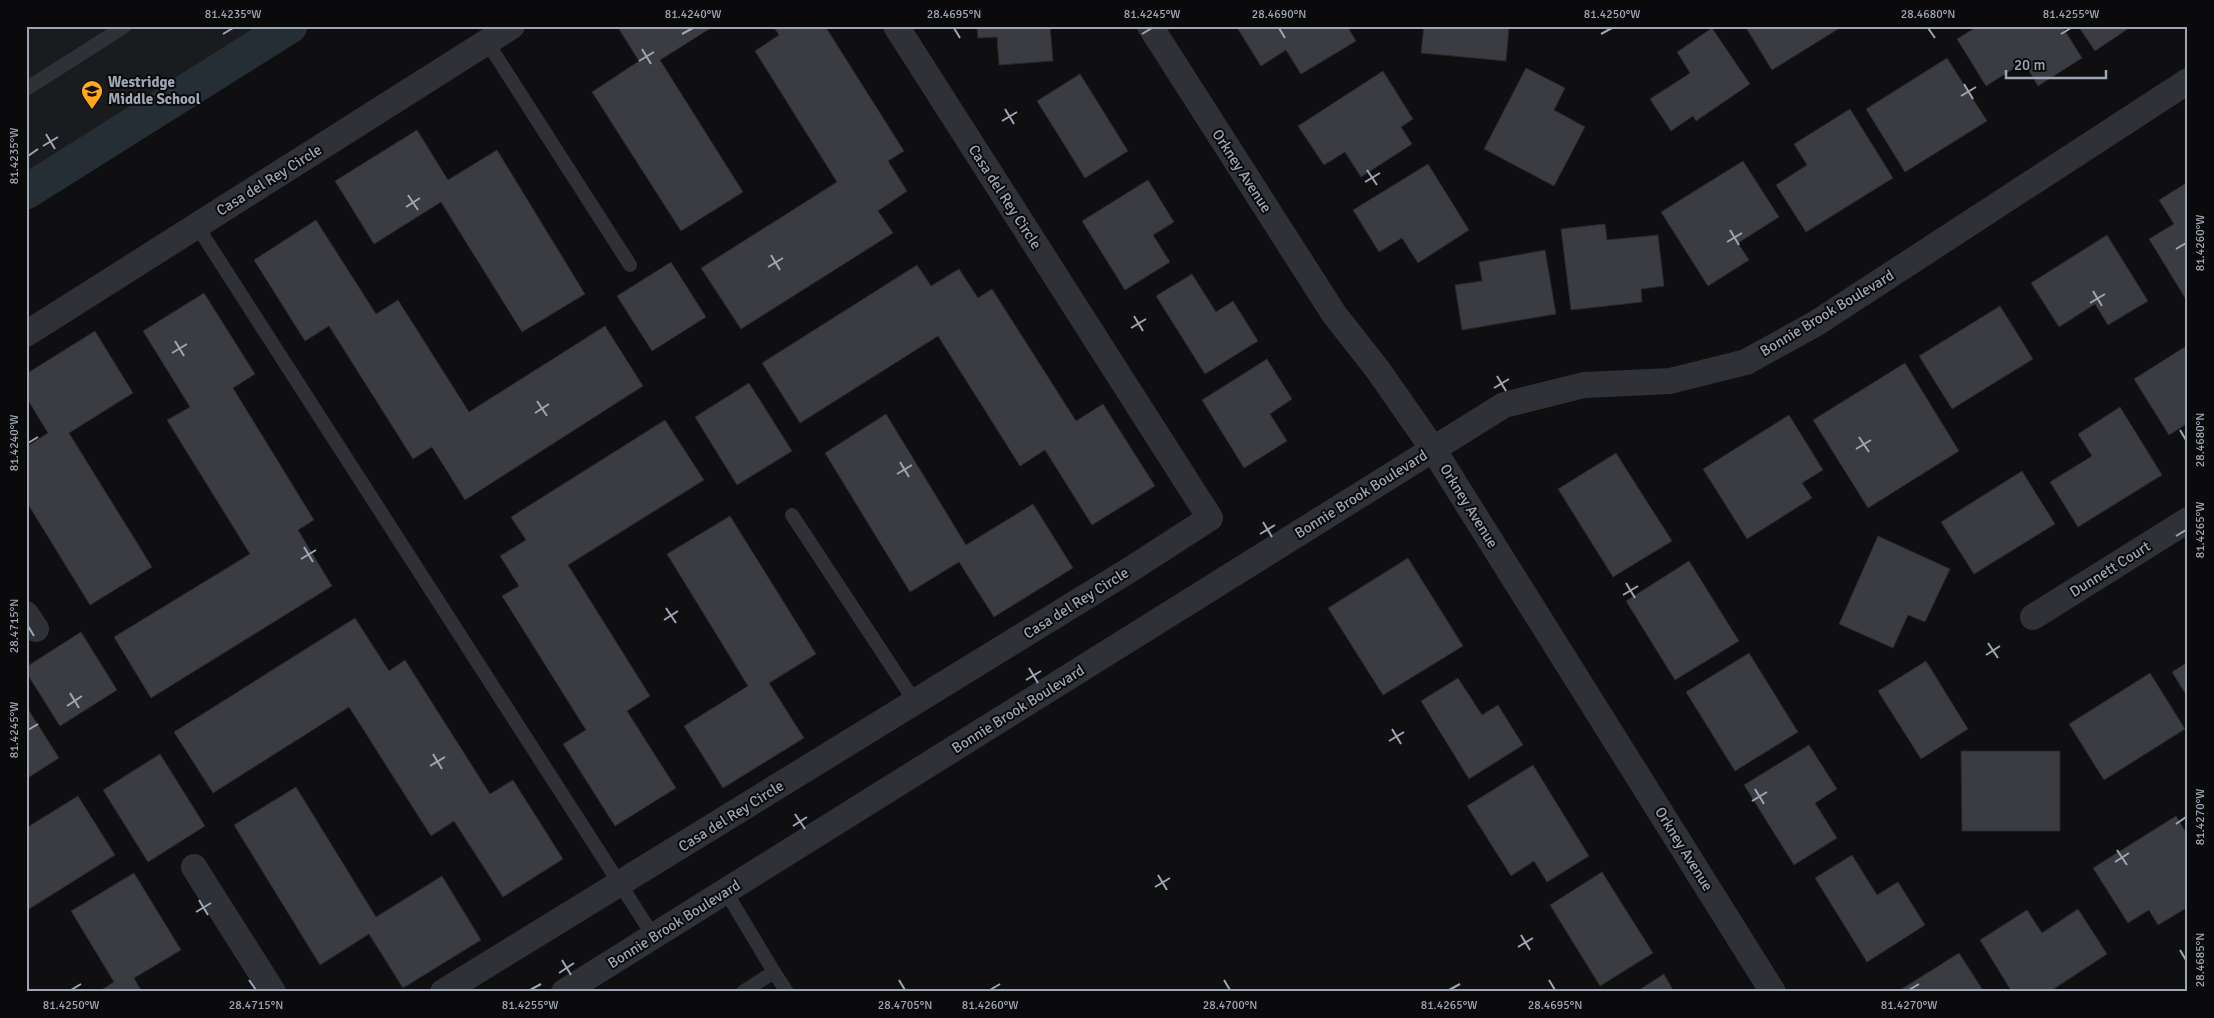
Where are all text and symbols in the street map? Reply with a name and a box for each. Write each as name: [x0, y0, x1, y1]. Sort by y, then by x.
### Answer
text: 81.4235°W: [205, 7, 261, 22]
text: 81.4240°W: [665, 7, 721, 22]
text: 28.4695°N: [927, 7, 981, 22]
text: 81.4245°W: [1124, 7, 1180, 22]
text: 28.4690°N: [1252, 7, 1306, 22]
text: 81.4250°W: [1584, 7, 1640, 22]
text: 28.4680°N: [1901, 7, 1955, 22]
text: 81.4255°W: [2043, 7, 2099, 22]
scale bar: [2006, 48, 2106, 80]
text: 20 m: [2014, 56, 2045, 74]
place label: Westridge Middle School: [108, 73, 201, 108]
school or university icon: Westridge Middle School: [80, 79, 104, 110]
street label: Orkney Avenue: [1208, 126, 1276, 216]
text: 81.4235°W: [7, 128, 22, 184]
street label: Casa del Rey Circle: [213, 140, 325, 220]
street label: Casa del Rey Circle: [965, 141, 1045, 253]
text: 81.4260°W: [2193, 215, 2208, 271]
street label: Bonnie Brook Boulevard: [1757, 266, 1897, 360]
text: 28.4680°N: [2193, 413, 2208, 467]
text: 81.4240°W: [7, 415, 22, 471]
street label: Bonnie Brook Boulevard: [1291, 446, 1431, 542]
street label: Orkney Avenue: [1436, 461, 1502, 551]
text: 81.4265°W: [2193, 502, 2208, 558]
street label: Dunnett Court: [2066, 537, 2154, 601]
street label: Casa del Rey Circle: [1020, 563, 1132, 643]
text: 28.4715°N: [7, 599, 22, 653]
street label: Bonnie Brook Boulevard: [948, 661, 1088, 757]
text: 81.4245°W: [7, 702, 22, 758]
street label: Casa del Rey Circle: [675, 776, 787, 856]
text: 81.4270°W: [2193, 789, 2208, 845]
street label: Orkney Avenue: [1651, 804, 1717, 894]
street label: Bonnie Brook Boulevard: [604, 876, 744, 972]
text: 28.4685°N: [2193, 933, 2208, 987]
text: 81.4250°W: [43, 998, 99, 1013]
text: 28.4715°N: [229, 998, 283, 1013]
text: 81.4255°W: [502, 998, 558, 1013]
text: 28.4705°N: [878, 998, 932, 1013]
text: 81.4260°W: [962, 998, 1018, 1013]
text: 28.4700°N: [1203, 998, 1257, 1013]
text: 81.4265°W: [1421, 998, 1477, 1013]
text: 28.4695°N: [1528, 998, 1582, 1013]
text: 81.4270°W: [1881, 998, 1937, 1013]

